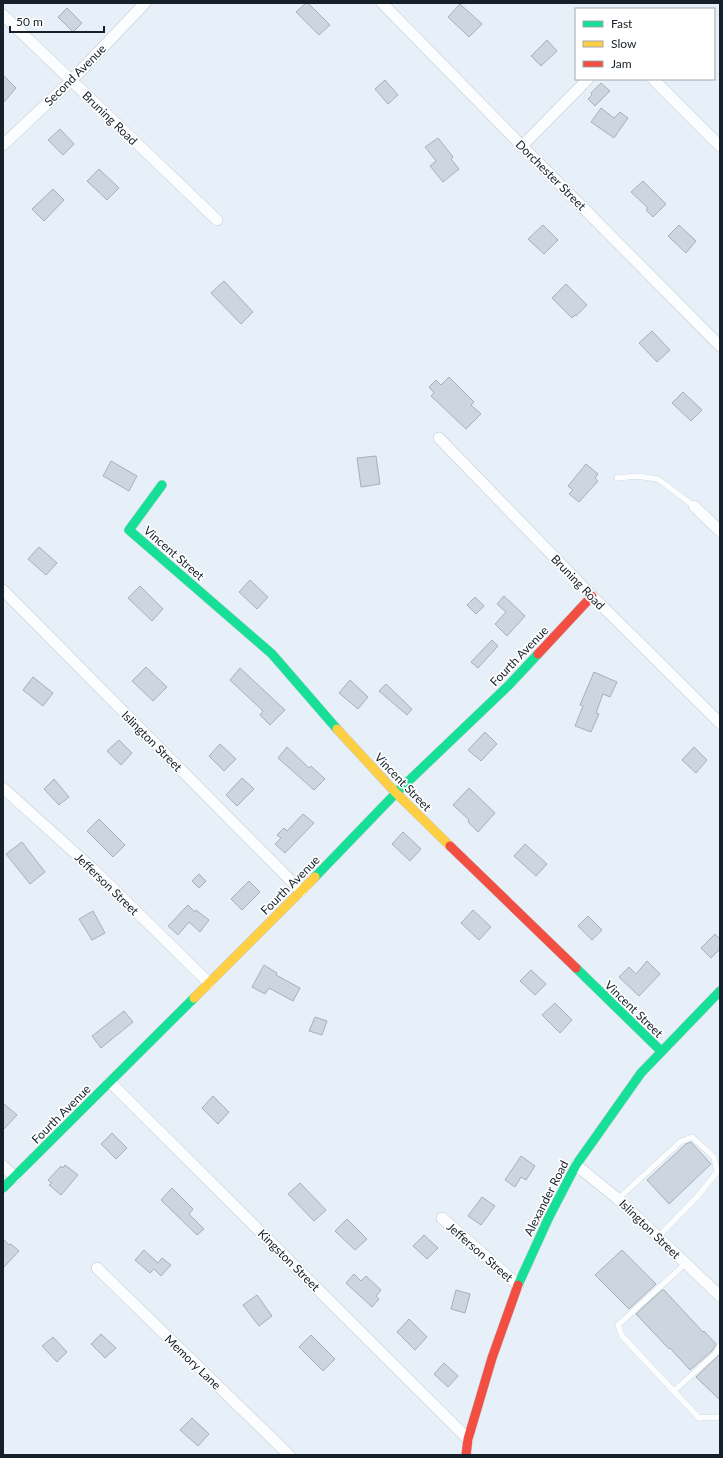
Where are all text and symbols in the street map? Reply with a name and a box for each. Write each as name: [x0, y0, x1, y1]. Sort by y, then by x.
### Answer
scale bar: [10, 8, 104, 34]
legend: [575, 8, 715, 80]
text: 50 m: [16, 14, 43, 29]
text: Fast: [611, 16, 633, 31]
text: Slow: [611, 36, 637, 51]
street label: Second Avenue: [41, 41, 109, 109]
text: Jam: [611, 56, 632, 71]
street label: Bruning Road: [79, 88, 141, 148]
street label: Dorchester Street: [513, 137, 590, 214]
street label: Vincent Street: [141, 523, 208, 584]
street label: Bruning Road: [548, 551, 608, 613]
street label: Fourth Avenue: [487, 623, 551, 689]
street label: Islington Street: [119, 708, 186, 775]
street label: Vincent Street: [371, 750, 435, 815]
street label: Jefferson Street: [72, 850, 143, 919]
street label: Fourth Avenue: [257, 852, 323, 918]
street label: Vincent Street: [602, 977, 667, 1041]
street label: Fourth Avenue: [28, 1081, 94, 1147]
street label: Alexander Road: [521, 1158, 571, 1238]
street label: Islington Street: [616, 1196, 684, 1262]
street label: Jefferson Street: [444, 1219, 517, 1285]
street label: Kingston Street: [255, 1226, 324, 1295]
street label: Memory Lane: [162, 1331, 224, 1393]

